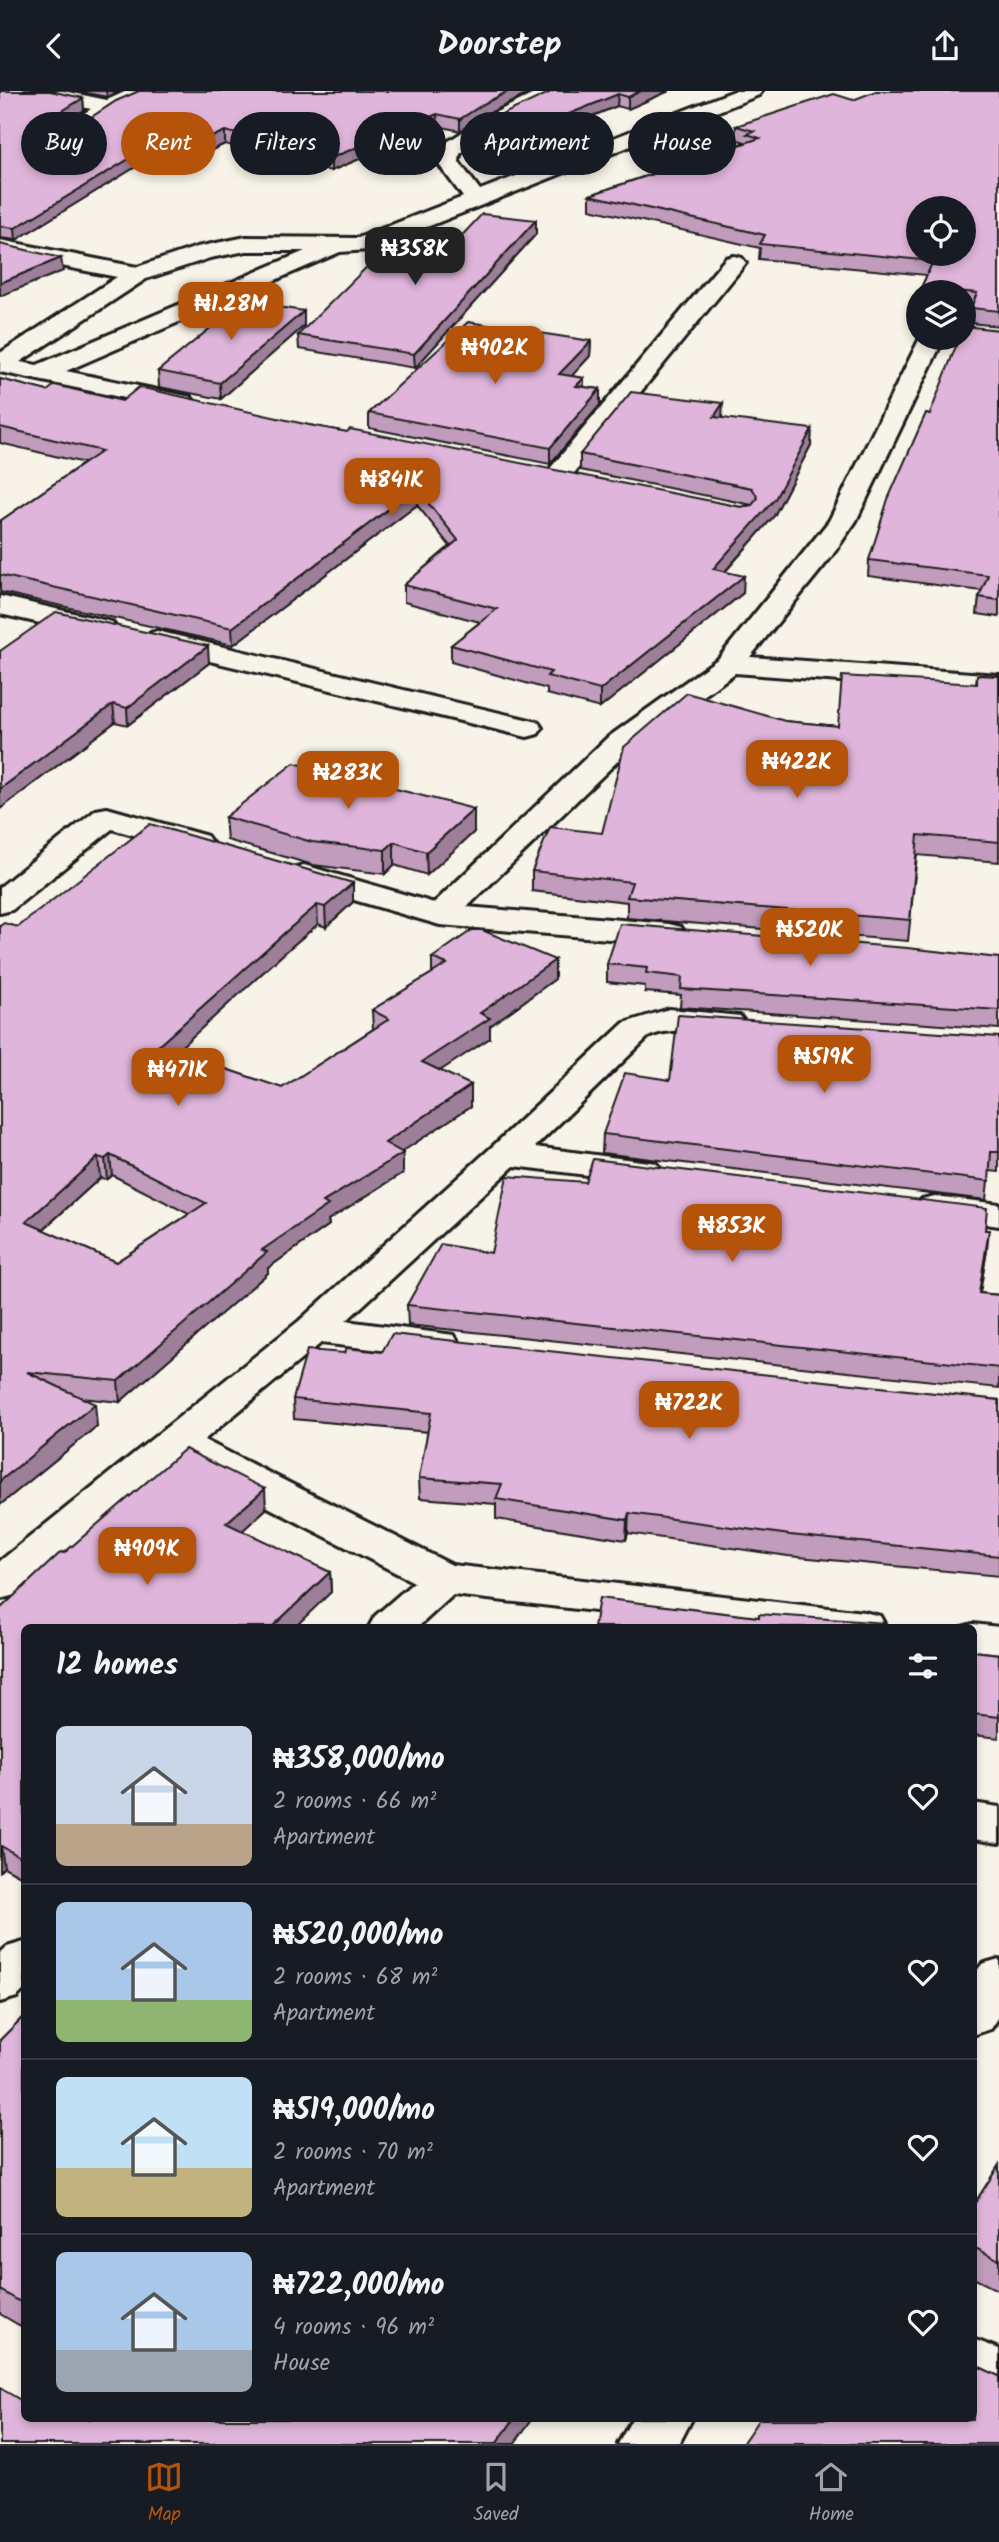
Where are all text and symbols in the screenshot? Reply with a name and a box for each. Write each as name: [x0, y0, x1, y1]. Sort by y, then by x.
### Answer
text: Doorstep: [437, 20, 562, 71]
icon: back: [35, 27, 73, 65]
icon: share: [926, 27, 964, 65]
chip: Buy: [21, 112, 107, 175]
chip: Rent: [121, 112, 216, 175]
chip: Filters: [230, 112, 340, 175]
chip: New: [354, 112, 446, 175]
chip: Apartment: [460, 112, 614, 175]
chip: House: [628, 112, 736, 175]
map controls: [906, 196, 976, 350]
button: locate: [906, 196, 976, 266]
pin: ₦358K: [366, 227, 464, 287]
text: ₦358K: [381, 232, 449, 268]
button: layers: [906, 280, 976, 350]
pin: ₦1.28M: [174, 282, 288, 342]
text: ₦1.28M: [194, 287, 268, 323]
pin: ₦902K: [446, 327, 544, 386]
text: ₦902K: [461, 331, 529, 367]
pin: ₦841K: [343, 459, 441, 518]
text: ₦841K: [360, 463, 424, 499]
pin: ₦422K: [748, 741, 846, 800]
text: ₦422K: [762, 745, 832, 781]
pin: ₦283K: [299, 751, 397, 811]
text: ₦283K: [313, 756, 383, 792]
pin: ₦520K: [761, 909, 859, 968]
text: ₦520K: [776, 913, 844, 949]
pin: ₦519K: [775, 1035, 873, 1095]
text: ₦519K: [794, 1040, 854, 1076]
pin: ₦471K: [129, 1049, 227, 1108]
text: ₦471K: [148, 1053, 208, 1089]
pin: ₦853K: [683, 1205, 781, 1264]
text: ₦853K: [698, 1209, 766, 1245]
pin: ₦722K: [640, 1381, 738, 1441]
text: ₦722K: [655, 1386, 723, 1422]
pin: ₦909K: [98, 1527, 196, 1587]
text: ₦909K: [114, 1532, 180, 1568]
text: 12 homes: [56, 1642, 178, 1690]
icon: filters: [904, 1647, 942, 1685]
text: ₦358,000/mo: [273, 1736, 445, 1784]
icon: home: [112, 1754, 196, 1838]
icon: heart: [904, 1777, 942, 1815]
text: 2 rooms · 66 m²: [273, 1784, 436, 1820]
text: Apartment: [273, 1820, 375, 1856]
text: ₦520,000/mo: [273, 1912, 443, 1960]
icon: home: [112, 1930, 196, 2014]
icon: heart: [904, 1953, 942, 1991]
text: 2 rooms · 68 m²: [273, 1960, 437, 1996]
text: Apartment: [273, 1996, 375, 2032]
text: ₦519,000/mo: [273, 2087, 435, 2135]
icon: home: [112, 2105, 196, 2189]
icon: heart: [904, 2128, 942, 2166]
text: 2 rooms · 70 m²: [273, 2135, 433, 2171]
text: Apartment: [273, 2171, 375, 2207]
text: ₦722,000/mo: [273, 2262, 445, 2310]
icon: home: [112, 2280, 196, 2364]
icon: heart: [904, 2303, 942, 2341]
text: 4 rooms · 96 m²: [273, 2310, 434, 2346]
text: House: [273, 2346, 330, 2382]
tab: Map: [145, 2458, 183, 2530]
tab: Saved: [473, 2458, 519, 2530]
tab: Home: [809, 2458, 854, 2530]

